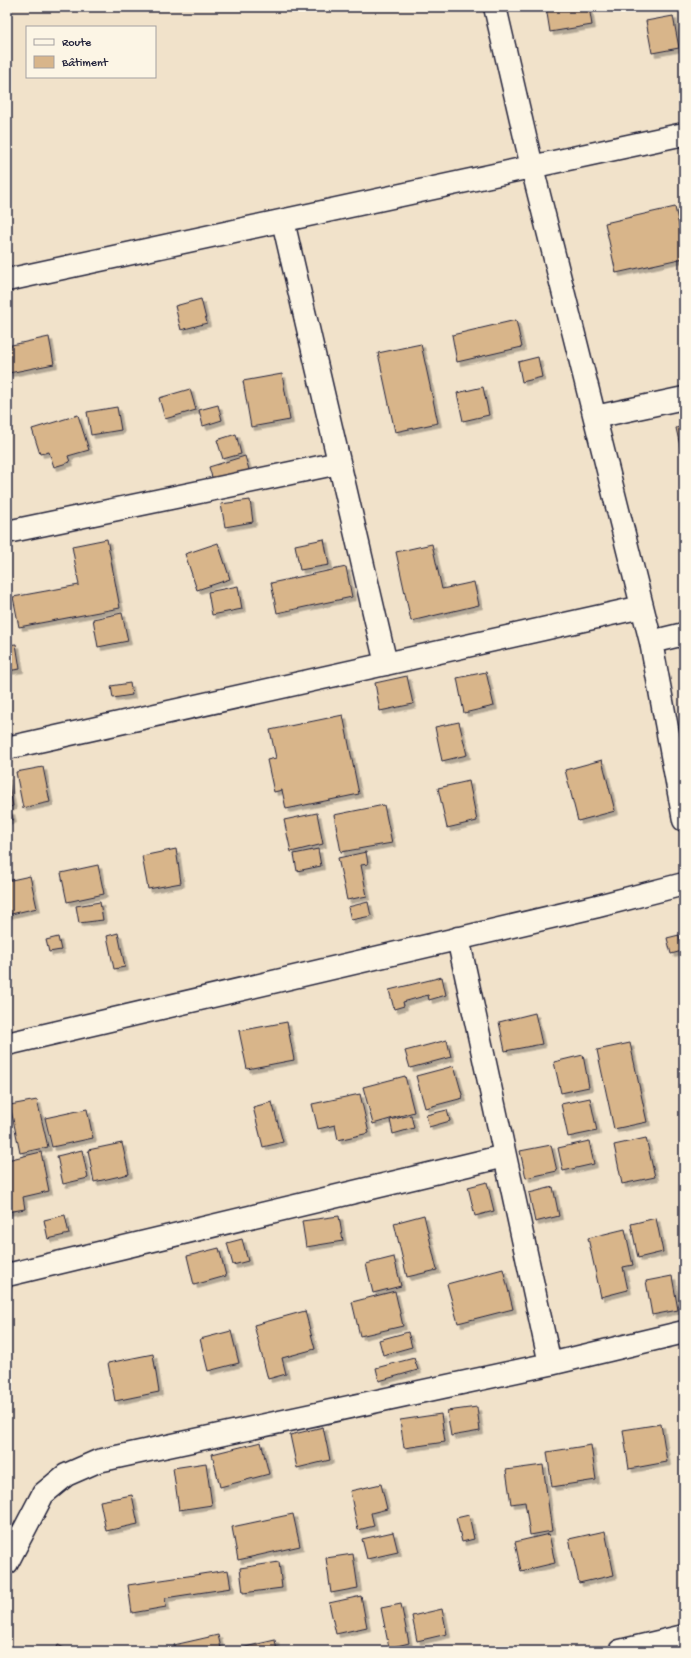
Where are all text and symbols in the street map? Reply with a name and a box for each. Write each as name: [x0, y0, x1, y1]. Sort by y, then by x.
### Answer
legend: [26, 26, 156, 78]
text: Route: [62, 37, 92, 51]
text: Bâtiment: [61, 57, 109, 71]

